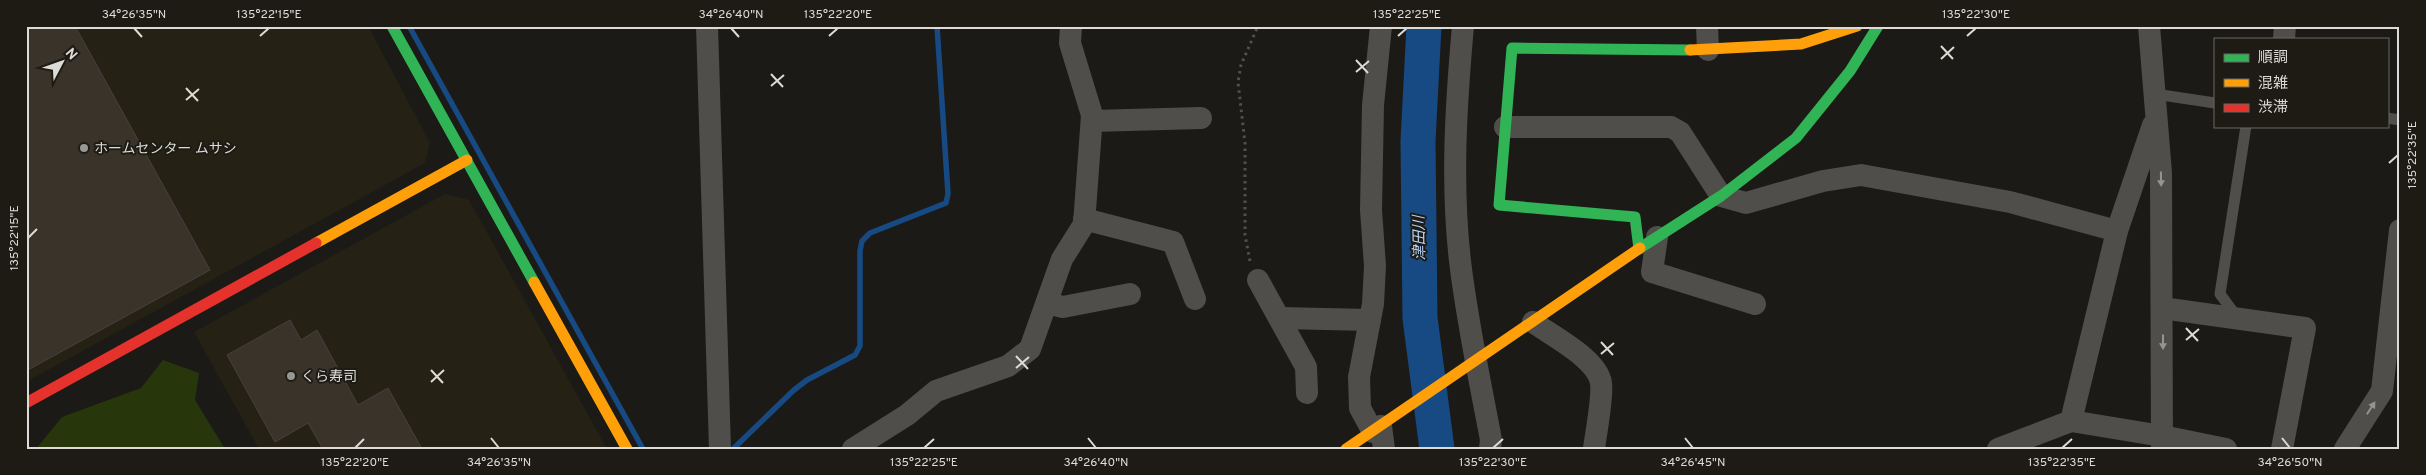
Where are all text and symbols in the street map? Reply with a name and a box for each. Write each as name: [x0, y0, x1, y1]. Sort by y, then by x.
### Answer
text: 34°26'35"N: [102, 7, 166, 23]
text: 135°22'15"E: [236, 7, 302, 23]
text: 34°26'40"N: [698, 7, 764, 23]
text: 135°22'20"E: [804, 7, 872, 23]
text: 135°22'25"E: [1373, 7, 1441, 23]
text: 135°22'30"E: [1942, 7, 2010, 23]
north arrow: [38, 38, 88, 88]
legend: [2214, 38, 2388, 128]
text: N: [61, 45, 80, 64]
text: 順調: [2258, 49, 2288, 68]
text: 混雑: [2258, 75, 2288, 94]
text: 渋滞: [2258, 99, 2288, 118]
text: 135°22'35"E: [2405, 121, 2421, 189]
place label: ホームセンター ムサシ: [94, 141, 237, 158]
marker: ホームセンター ムサシ: [78, 142, 90, 154]
one-way arrow: [2157, 172, 2165, 188]
text: 135°22'15"E: [7, 205, 23, 271]
water label: 津田川: [1411, 213, 1430, 261]
one-way arrow: [2159, 334, 2167, 350]
place label: くら寿司: [301, 369, 357, 386]
marker: くら寿司: [285, 370, 297, 382]
one-way arrow: [2366, 401, 2376, 414]
text: 135°22'20"E: [321, 455, 389, 471]
text: 34°26'35"N: [467, 455, 531, 471]
text: 135°22'25"E: [890, 455, 958, 471]
text: 34°26'40"N: [1063, 455, 1129, 471]
text: 135°22'30"E: [1459, 455, 1527, 471]
text: 34°26'45"N: [1661, 455, 1725, 471]
text: 135°22'35"E: [2028, 455, 2096, 471]
text: 34°26'50"N: [2257, 455, 2323, 471]

